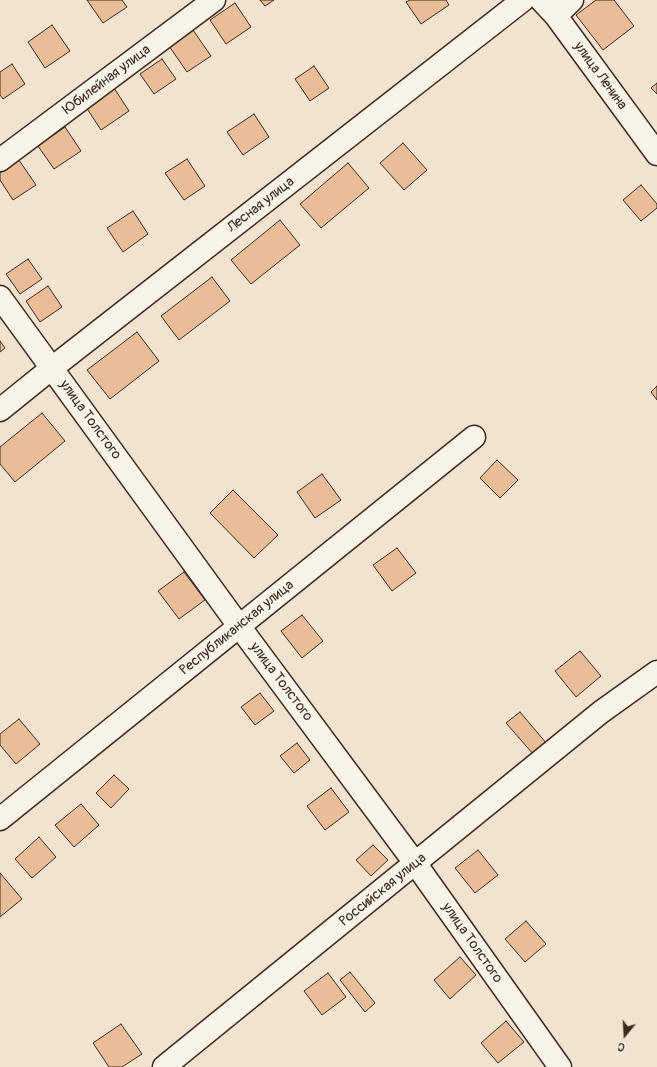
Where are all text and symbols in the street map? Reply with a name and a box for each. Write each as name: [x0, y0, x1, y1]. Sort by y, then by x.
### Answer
street label: улица Ленина: [570, 39, 630, 113]
street label: Юбилейная улица: [60, 42, 154, 118]
street label: Лесная улица: [224, 174, 298, 236]
street label: улица Толстого: [56, 377, 124, 463]
street label: Республиканская улица: [177, 577, 297, 679]
street label: улица Толстого: [246, 639, 316, 725]
street label: Российская улица: [336, 850, 430, 930]
street label: улица Толстого: [438, 900, 506, 986]
north arrow: [605, 1015, 645, 1055]
text: С: [616, 1040, 626, 1054]

